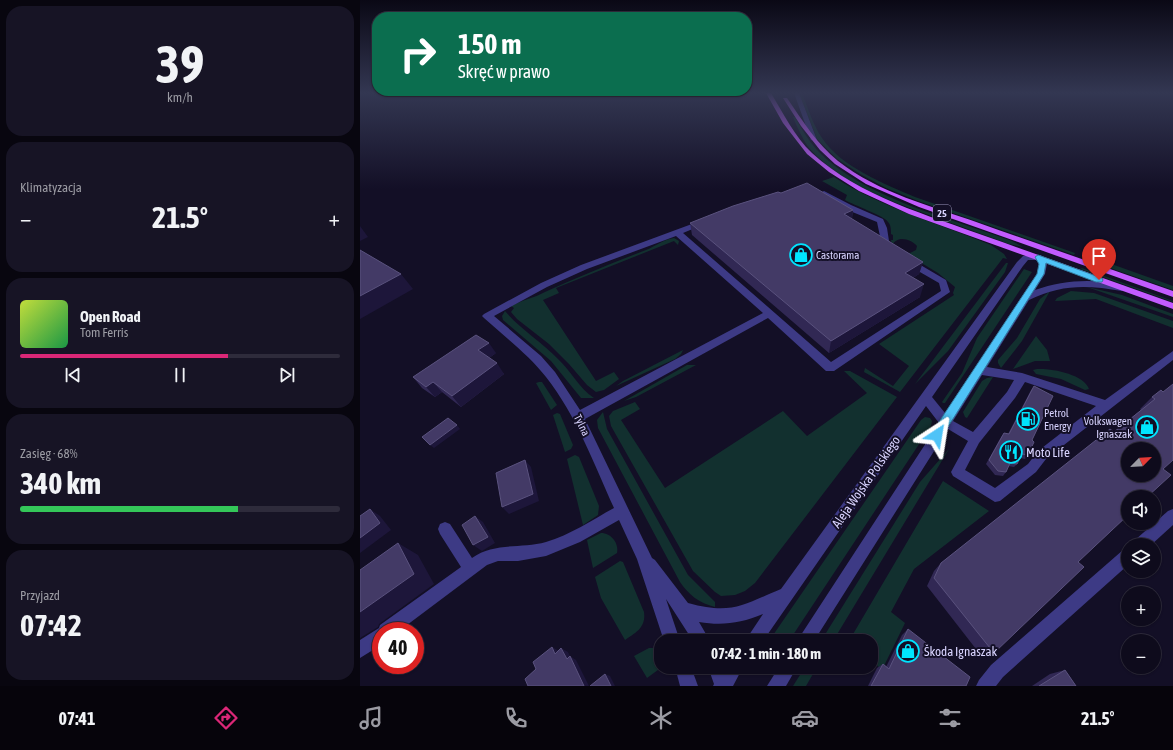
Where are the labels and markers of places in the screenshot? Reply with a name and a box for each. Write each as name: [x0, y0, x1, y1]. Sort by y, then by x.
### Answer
pin: [1082, 239, 1116, 280]
shop icon: Castorama: [788, 242, 814, 268]
place label: Castorama: [816, 249, 859, 261]
fuel station icon: Petrol Energy: [1015, 406, 1041, 432]
place label: Petrol Energy: [1044, 407, 1072, 432]
shop icon: Volkswagen Ignaszak: [1134, 414, 1160, 440]
place label: Volkswagen Ignaszak: [1084, 415, 1132, 440]
restaurant icon: Moto Life: [998, 439, 1024, 465]
place label: Moto Life: [1026, 445, 1070, 460]
shop icon: Škoda Ignaszak: [895, 638, 921, 664]
place label: Škoda Ignaszak: [924, 644, 998, 659]

